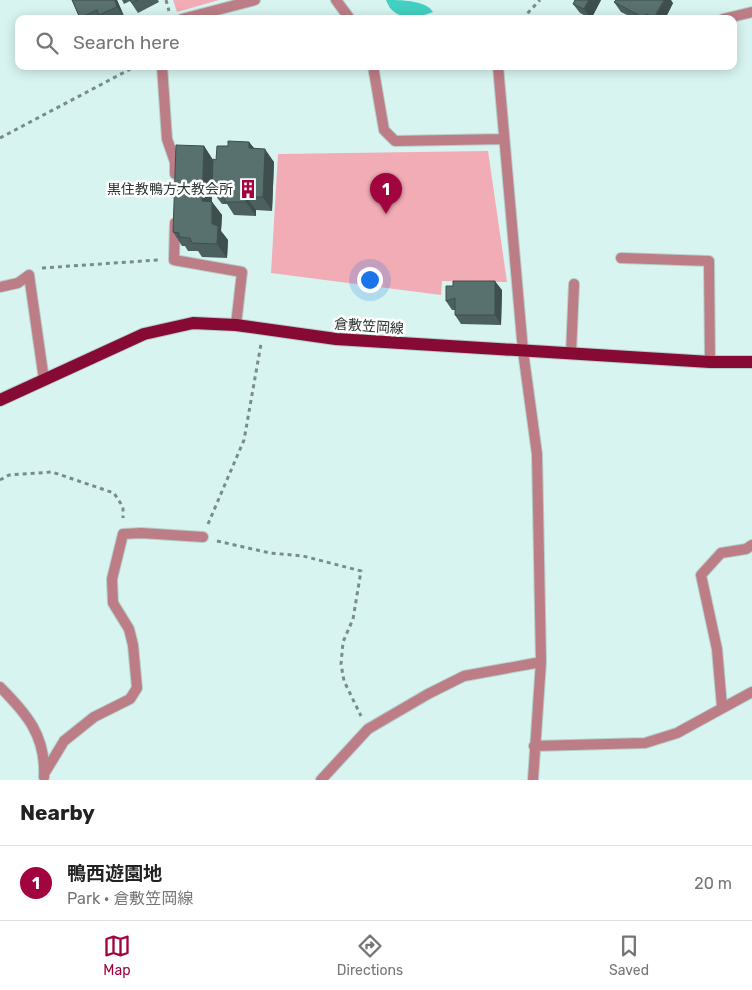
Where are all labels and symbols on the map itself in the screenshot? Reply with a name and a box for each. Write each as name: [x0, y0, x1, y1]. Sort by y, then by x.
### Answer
pin: 1: [370, 173, 402, 214]
building icon: 黒住教鴨方大教会所: [237, 178, 259, 200]
place label: 黒住教鴨方大教会所: [107, 181, 233, 198]
your location: [357, 267, 383, 293]
street label: 倉敷笠岡線: [333, 316, 404, 337]

